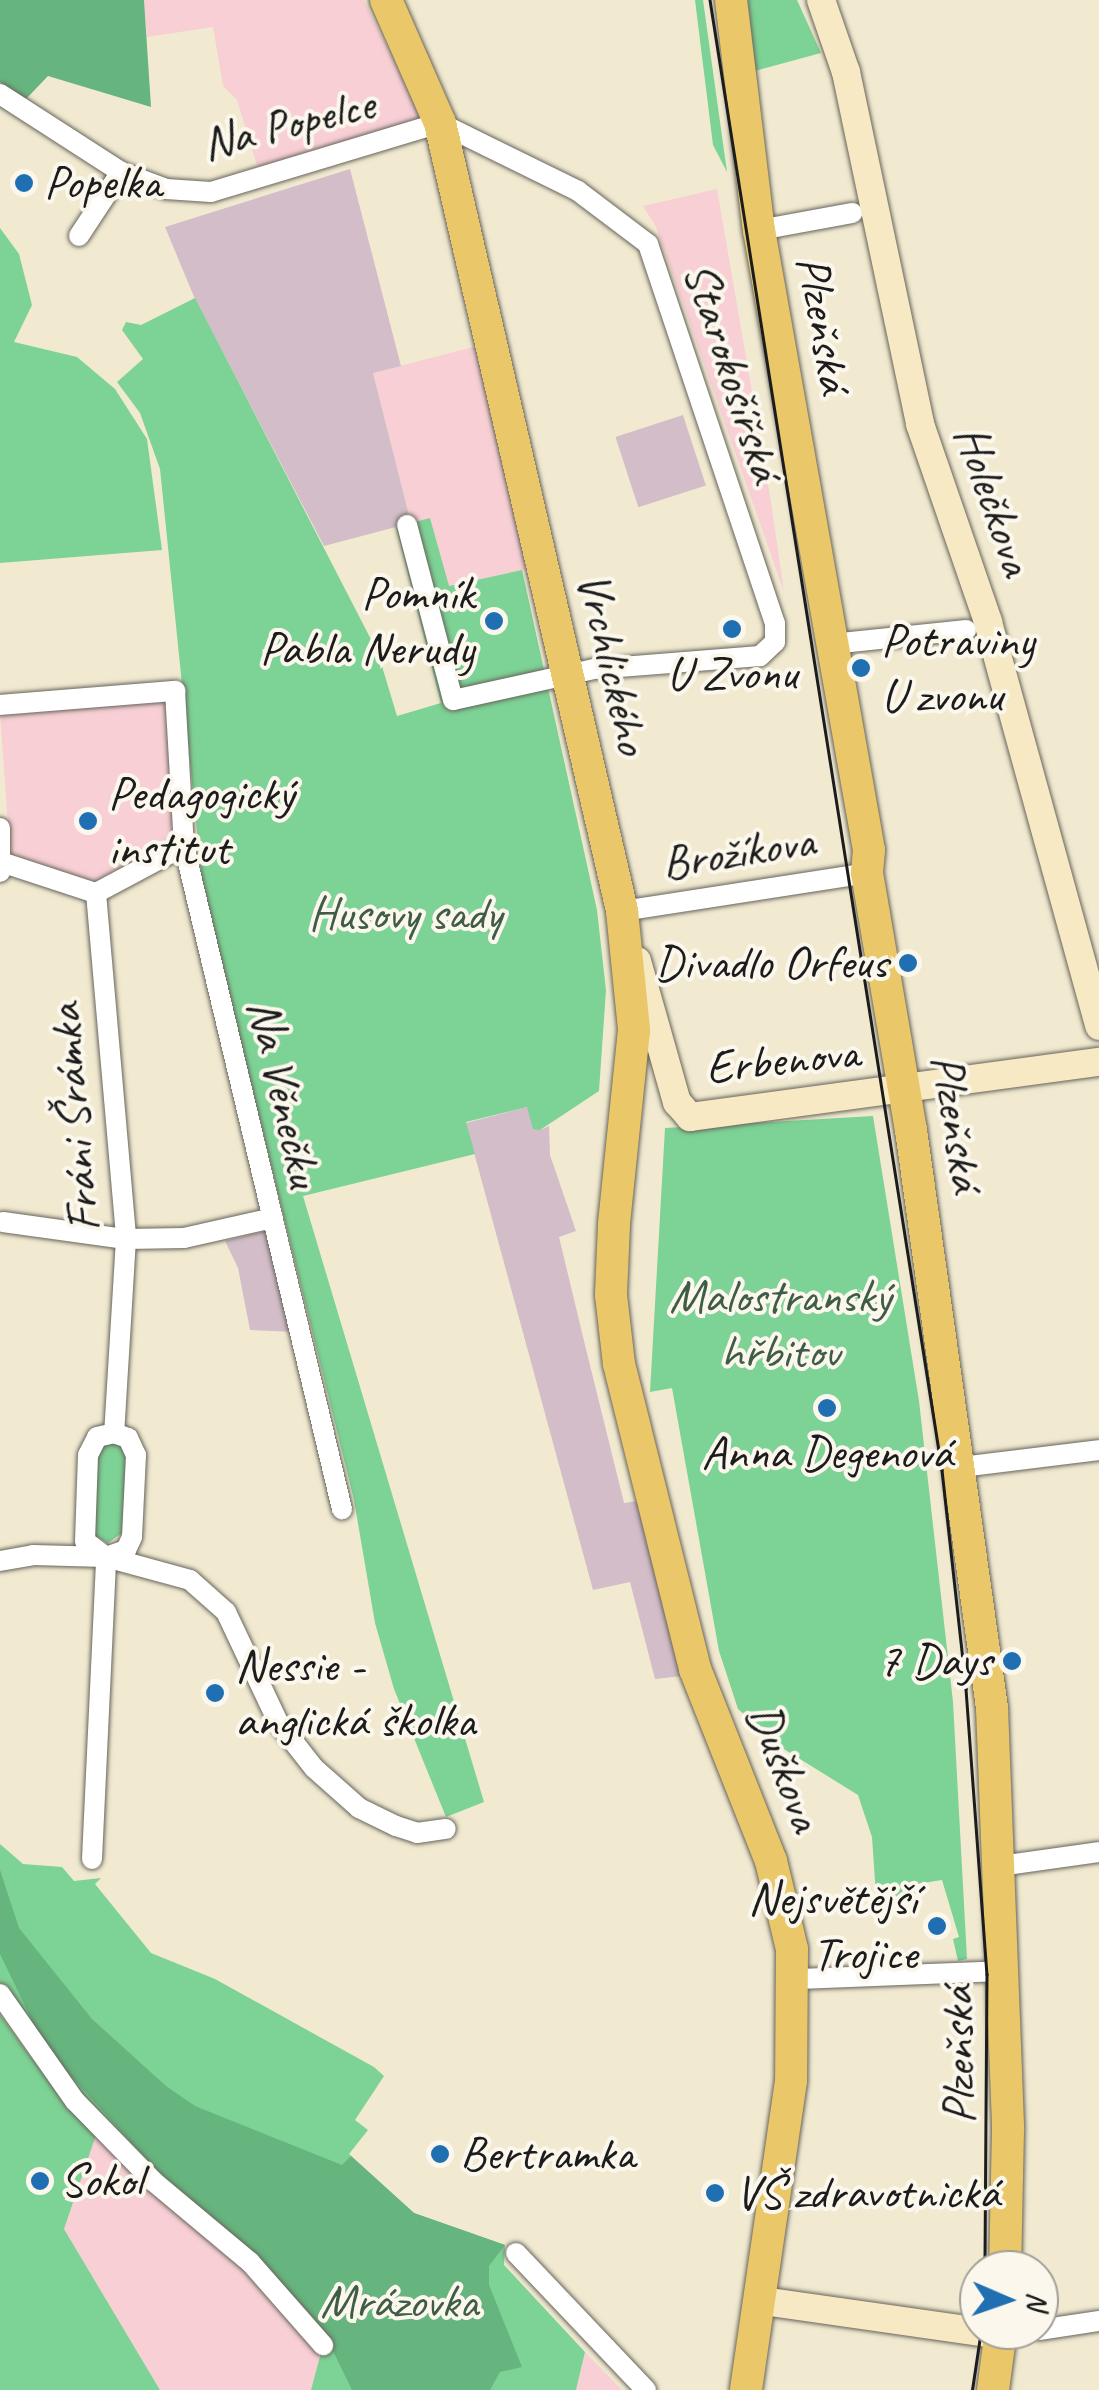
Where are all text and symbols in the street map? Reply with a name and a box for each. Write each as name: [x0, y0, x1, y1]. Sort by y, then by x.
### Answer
street label: Na Popelce: [196, 75, 380, 173]
place label: Popelka: [44, 154, 161, 212]
marker: Popelka: [13, 172, 35, 194]
street label: Plzeňská: [784, 251, 864, 397]
street label: Starokošířská: [670, 255, 796, 489]
street label: Holečkova: [942, 417, 1046, 583]
place label: Pomník Pabla Nerudy: [258, 564, 474, 677]
street label: Vrchlického: [564, 567, 662, 759]
marker: Pomník Pabla Nerudy: [483, 610, 505, 632]
place label: Potraviny U zvonu: [881, 611, 1034, 724]
marker: U Zvonu: [721, 618, 743, 640]
place label: U Zvonu: [666, 645, 798, 703]
marker: Potraviny U zvonu: [850, 657, 872, 679]
place label: Pedagogický institut: [108, 764, 294, 877]
marker: Pedagogický institut: [77, 810, 99, 832]
street label: Brožíkova: [658, 812, 818, 892]
park label: Husovy sady: [308, 885, 502, 943]
place label: Divadlo Orfeus: [655, 934, 888, 992]
marker: Divadlo Orfeus: [897, 952, 919, 974]
street label: Na Věnečku: [235, 994, 333, 1192]
street label: Fráni Šrámka: [35, 1002, 113, 1234]
street label: Erbenova: [703, 1023, 861, 1097]
street label: Plzeňská: [918, 1050, 996, 1196]
park label: Malostranský hřbitov: [669, 1267, 891, 1380]
marker: Anna Degenová: [816, 1397, 838, 1419]
place label: Anna Degenová: [701, 1424, 953, 1482]
place label: 7 Days: [878, 1632, 992, 1690]
place label: Nessie - anglická školka: [235, 1636, 475, 1749]
marker: 7 Days: [1001, 1650, 1023, 1672]
marker: Nessie - anglická školka: [204, 1682, 226, 1704]
street label: Duškova: [734, 1695, 836, 1839]
place label: Nejsvětější Trojice: [748, 1869, 917, 1982]
marker: Nejsvětější Trojice: [926, 1915, 948, 1937]
street label: Plzeňská: [928, 1985, 988, 2125]
place label: Bertramka: [460, 2125, 634, 2183]
marker: Bertramka: [429, 2143, 451, 2165]
place label: Sokol: [60, 2152, 142, 2210]
place label: VŠ zdravotnická: [735, 2164, 1000, 2222]
marker: Sokol: [29, 2170, 51, 2192]
marker: VŠ zdravotnická: [704, 2182, 726, 2204]
north arrow: [959, 2250, 1059, 2350]
park label: Mrázovka: [320, 2273, 478, 2331]
text: N: [1020, 2292, 1055, 2310]

